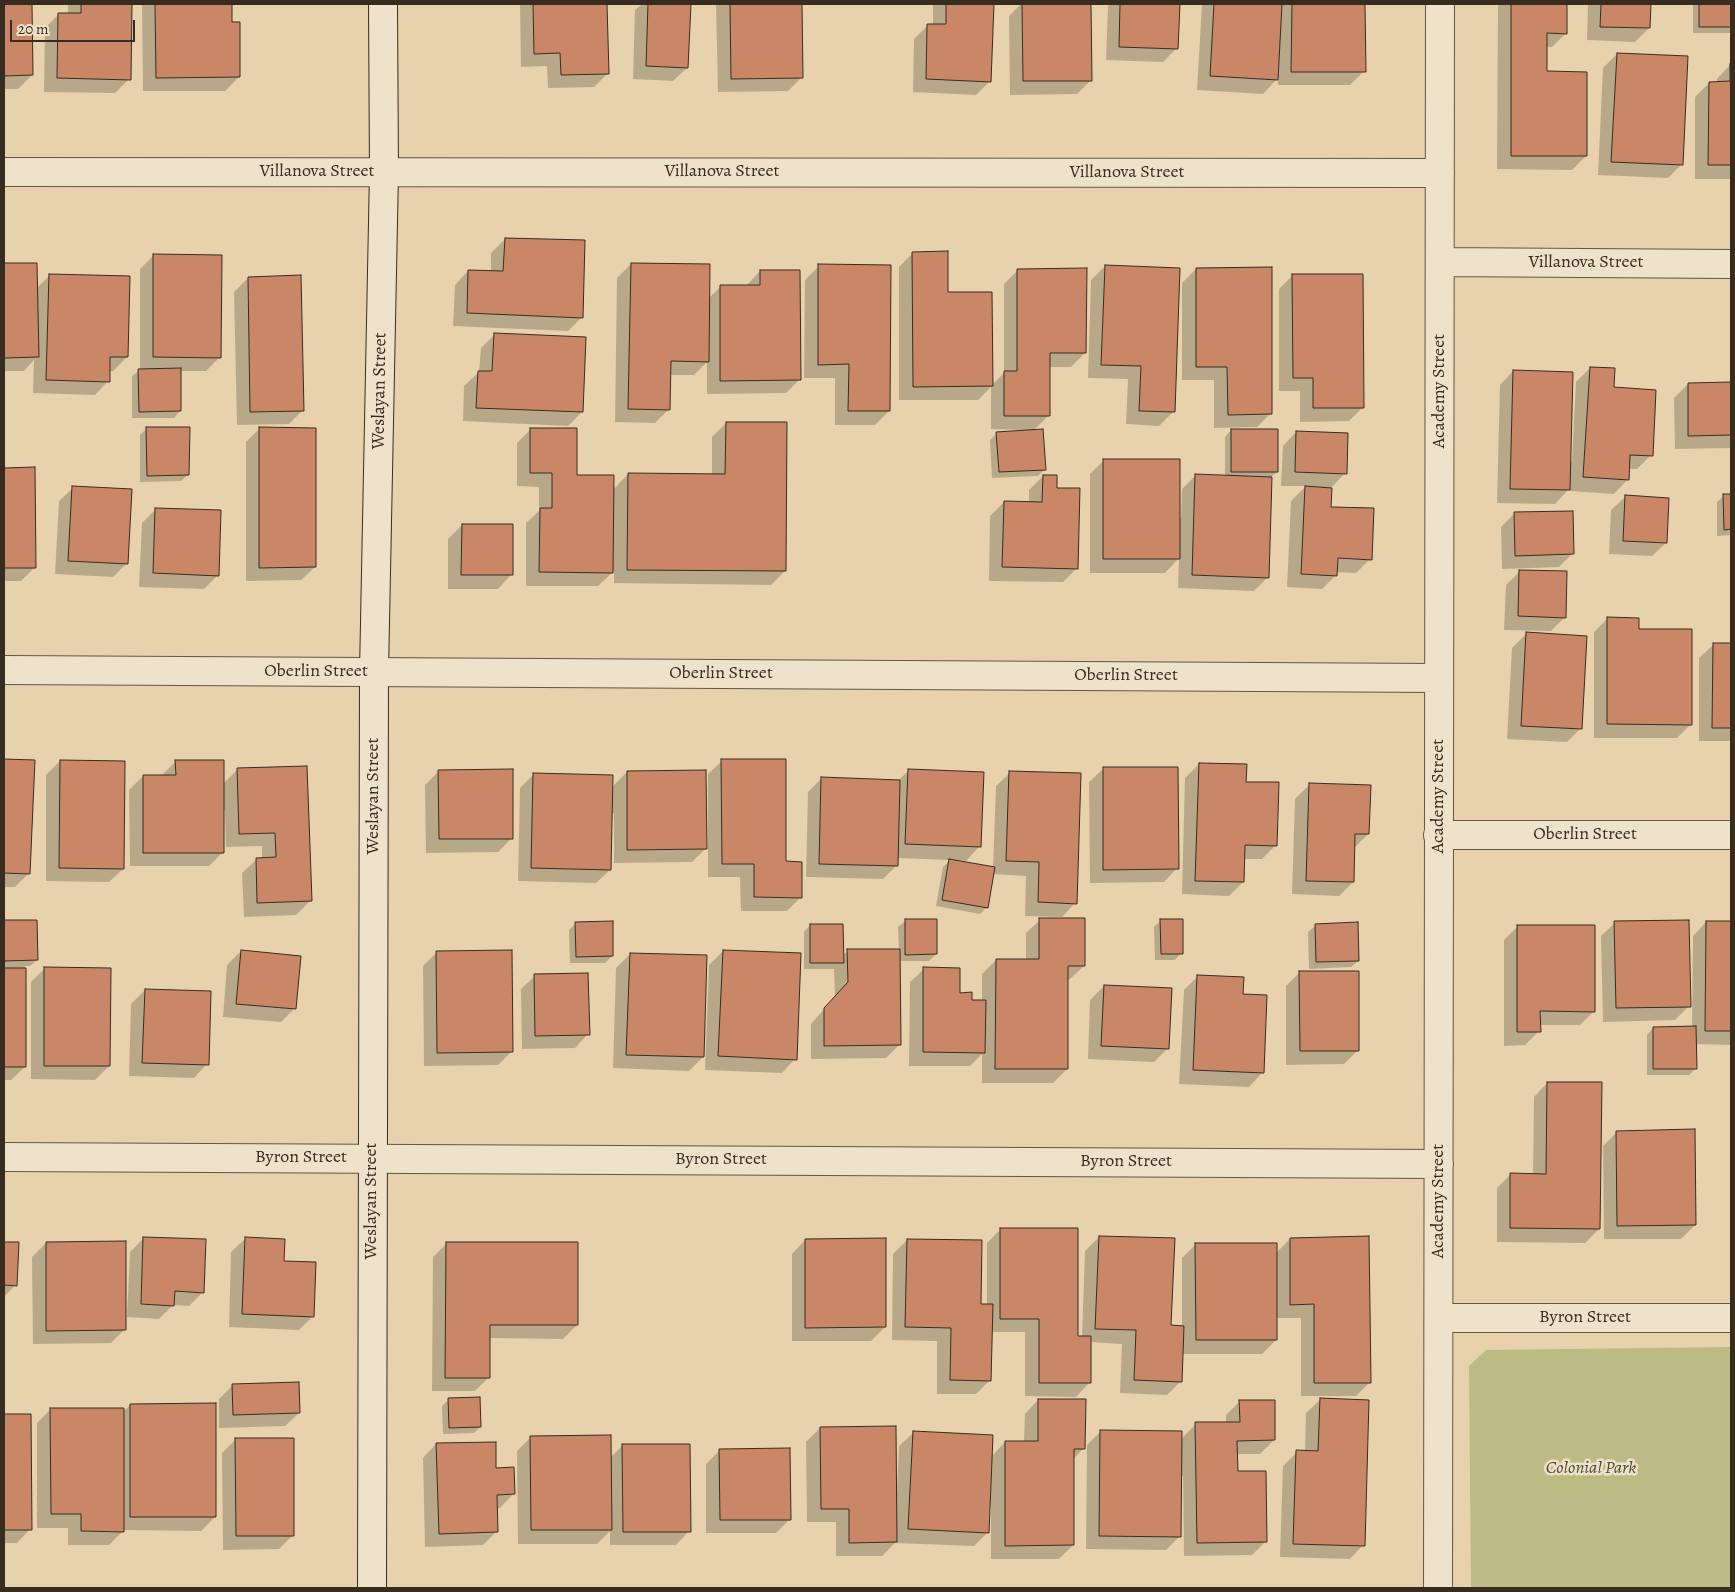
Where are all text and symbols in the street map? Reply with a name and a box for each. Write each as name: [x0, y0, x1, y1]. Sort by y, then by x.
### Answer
scale bar: [12, 10, 138, 42]
text: 20 m: [18, 19, 49, 39]
street label: Villanova Street: [260, 161, 374, 183]
street label: Villanova Street: [665, 161, 779, 183]
street label: Villanova Street: [1070, 162, 1184, 184]
street label: Villanova Street: [1529, 252, 1643, 274]
street label: Weslayan Street: [368, 332, 392, 450]
street label: Academy Street: [1429, 334, 1451, 448]
street label: Oberlin Street: [264, 661, 368, 683]
street label: Oberlin Street: [669, 663, 773, 685]
street label: Oberlin Street: [1074, 665, 1178, 687]
street label: Weslayan Street: [363, 738, 385, 854]
street label: Academy Street: [1428, 739, 1450, 853]
street label: Oberlin Street: [1533, 824, 1637, 846]
street label: Weslayan Street: [361, 1143, 383, 1259]
street label: Academy Street: [1428, 1144, 1450, 1258]
street label: Byron Street: [255, 1147, 347, 1169]
street label: Byron Street: [675, 1149, 767, 1171]
street label: Byron Street: [1080, 1151, 1172, 1173]
street label: Byron Street: [1539, 1307, 1631, 1329]
park label: Colonial Park: [1546, 1458, 1636, 1480]

